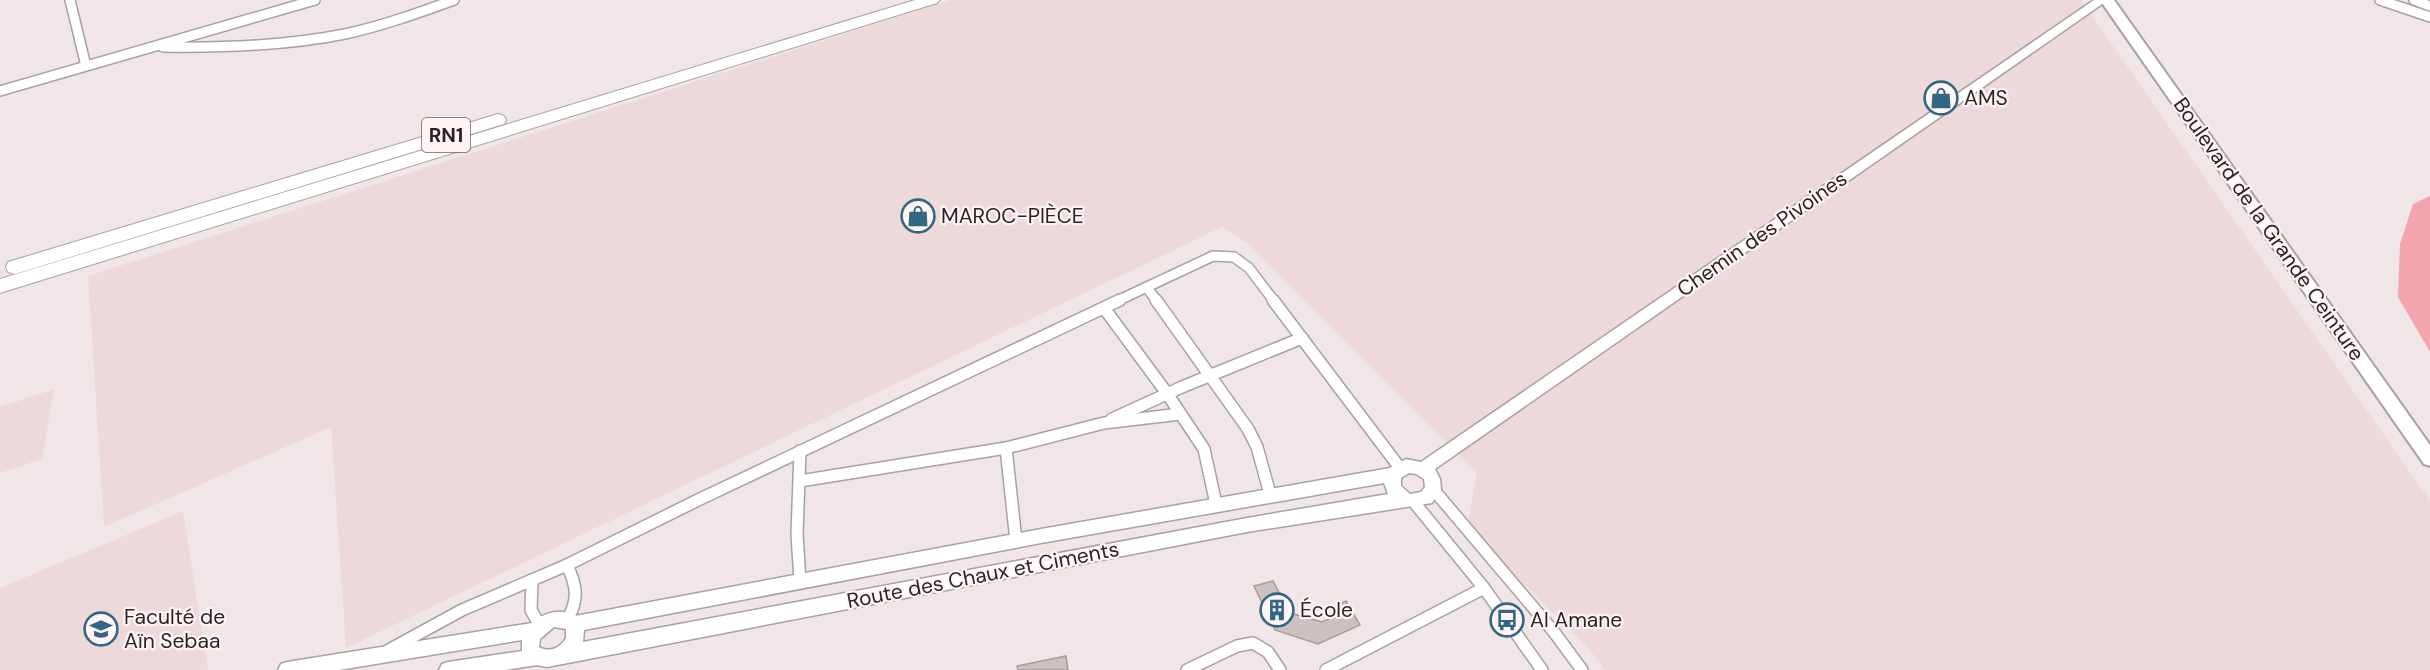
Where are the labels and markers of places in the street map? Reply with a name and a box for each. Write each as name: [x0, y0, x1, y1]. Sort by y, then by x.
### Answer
shop icon: AMS: [1923, 80, 1959, 116]
place label: AMS: [1964, 84, 2008, 112]
shop icon: MAROC-PIÈCE: [900, 198, 936, 234]
place label: MAROC-PIÈCE: [941, 202, 1084, 230]
building icon: École: [1259, 592, 1295, 628]
place label: École: [1300, 596, 1353, 624]
bus stop icon: Al Amane: [1489, 602, 1525, 638]
place label: Faculté de Aïn Sebaa: [124, 603, 225, 655]
place label: Al Amane: [1530, 606, 1622, 634]
school or university icon: Faculté de Aïn Sebaa: [83, 611, 119, 647]

